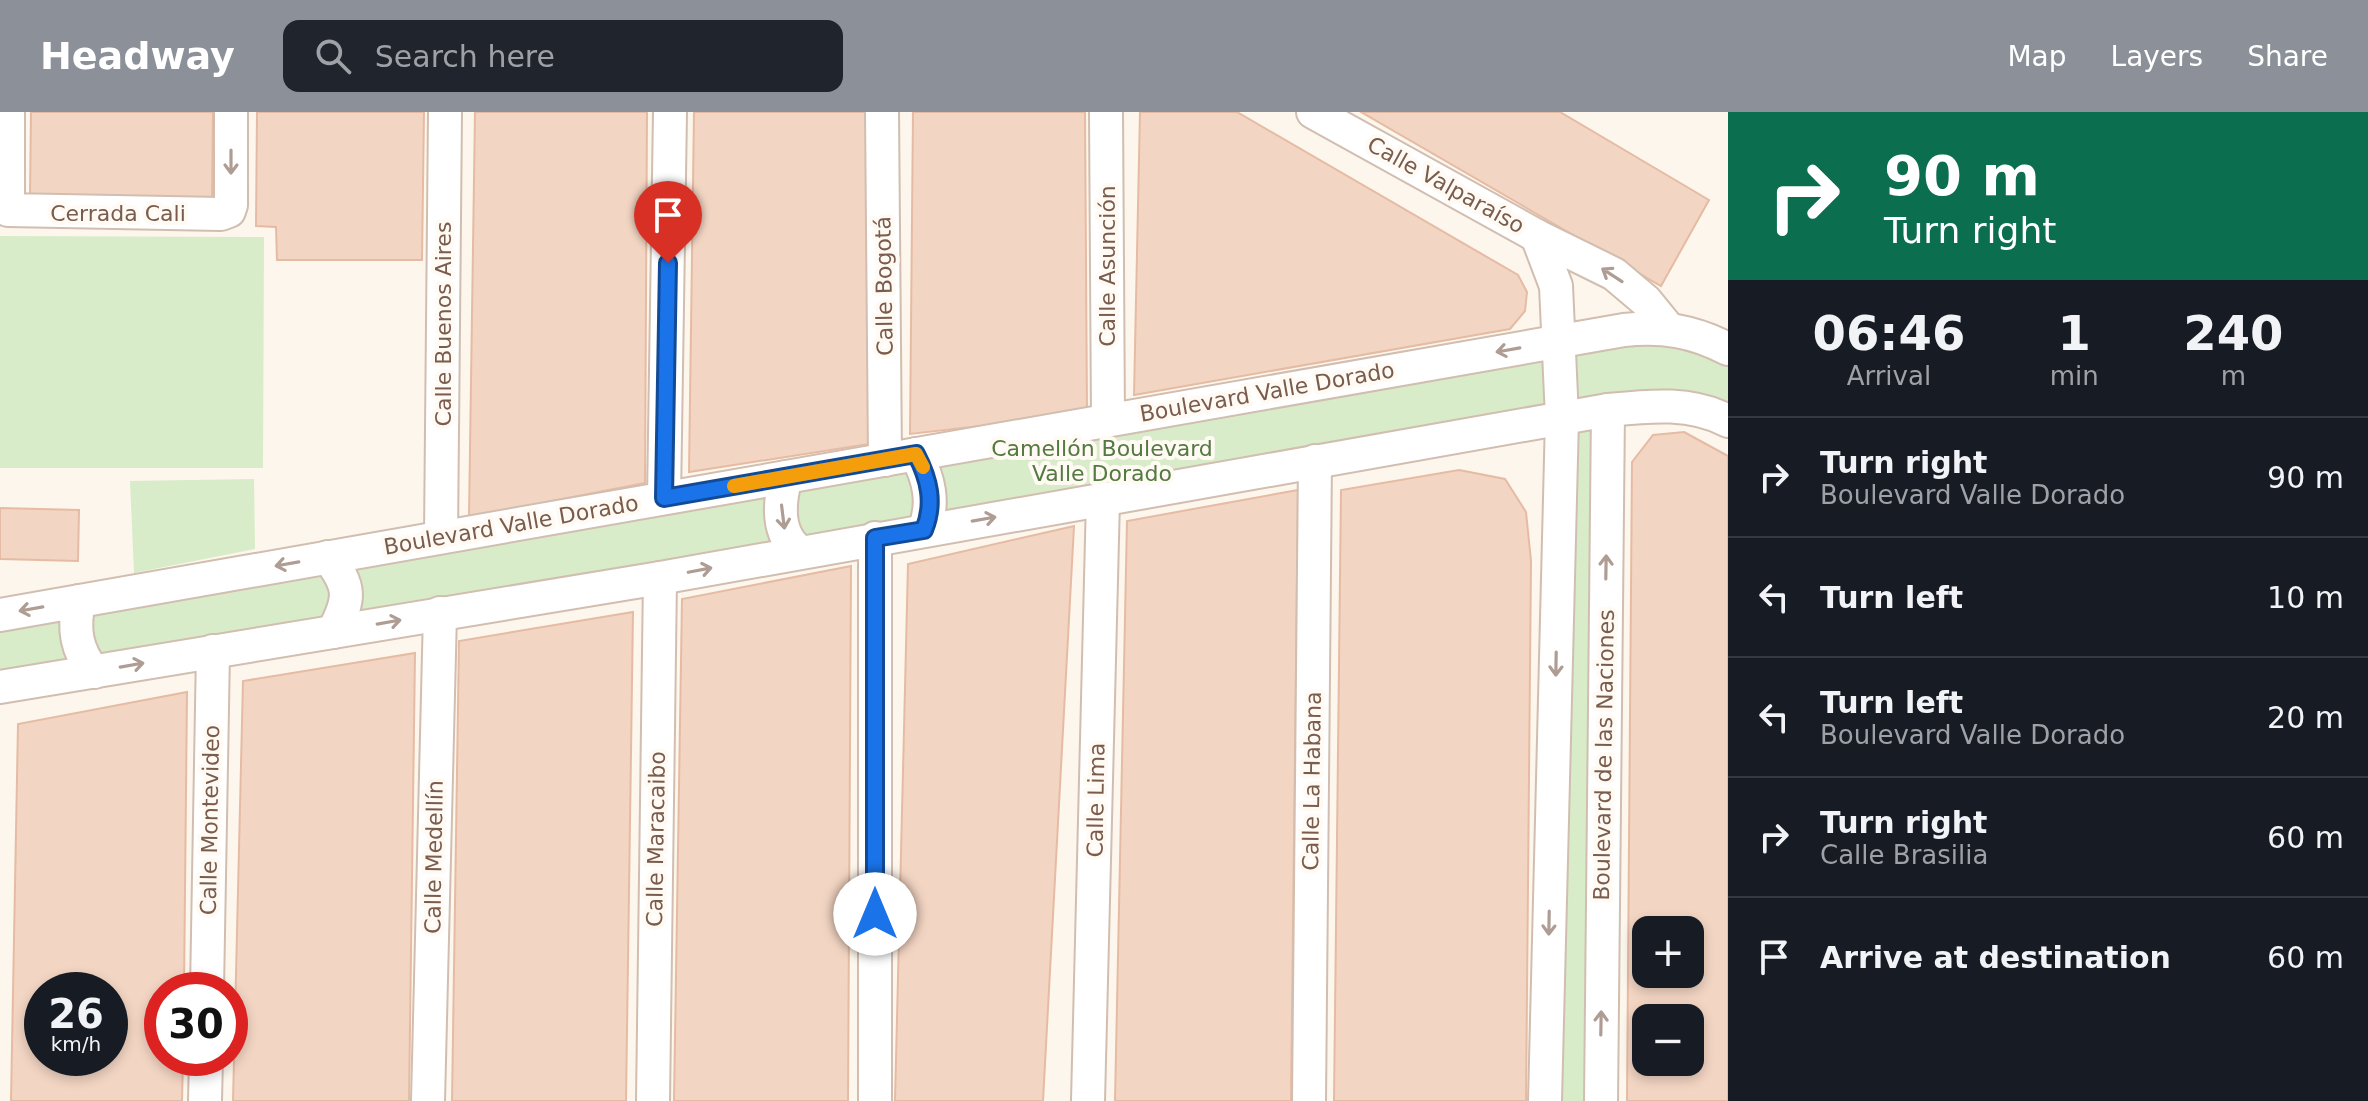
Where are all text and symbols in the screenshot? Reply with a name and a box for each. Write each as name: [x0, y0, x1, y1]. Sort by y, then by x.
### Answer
search box: [283, 20, 843, 92]
text: Headway: [40, 34, 235, 78]
icon: search: [311, 34, 355, 78]
text: Search here: [375, 39, 555, 74]
text: Map: [2007, 40, 2067, 73]
text: Layers: [2111, 40, 2203, 73]
text: Share: [2247, 40, 2328, 73]
street label: Calle Valparaíso: [1363, 132, 1529, 238]
text: 90 m: [1884, 143, 2040, 208]
icon: right: [1752, 144, 1856, 248]
one-way arrow: [223, 148, 239, 175]
pin: [634, 181, 702, 263]
street label: Calle Asunción: [1095, 185, 1120, 347]
icon: arrive: [646, 193, 690, 237]
street label: Cerrada Cali: [50, 201, 186, 226]
text: Turn right: [1884, 210, 2056, 251]
street label: Calle Bogotá: [870, 216, 898, 356]
street label: Calle Buenos Aires: [431, 222, 456, 426]
one-way arrow: [1602, 266, 1624, 283]
text: 06:46: [1812, 305, 1965, 361]
text: 1: [2058, 305, 2091, 361]
text: 240: [2183, 305, 2283, 361]
one-way arrow: [1496, 343, 1521, 358]
street label: Boulevard Valle Dorado: [1138, 357, 1396, 427]
text: Arrival: [1847, 361, 1931, 391]
text: min: [2050, 361, 2099, 391]
text: m: [2221, 361, 2246, 391]
park label: Camellón Boulevard Valle Dorado: [991, 436, 1213, 486]
text: Turn right: [1820, 445, 1987, 480]
icon: right: [1752, 455, 1796, 499]
text: 90 m: [2267, 460, 2344, 495]
text: Boulevard Valle Dorado: [1820, 480, 2125, 510]
street label: Boulevard Valle Dorado: [382, 490, 640, 560]
one-way arrow: [775, 503, 790, 529]
one-way arrow: [971, 511, 996, 526]
one-way arrow: [1599, 554, 1614, 581]
one-way arrow: [275, 558, 300, 573]
one-way arrow: [687, 562, 713, 577]
icon: left: [1752, 575, 1796, 619]
text: Turn left: [1820, 580, 1963, 615]
text: 10 m: [2267, 580, 2344, 615]
one-way arrow: [19, 603, 44, 618]
street label: Boulevard de las Naciones: [1589, 609, 1619, 901]
one-way arrow: [375, 613, 401, 628]
one-way arrow: [1548, 650, 1564, 677]
one-way arrow: [119, 657, 144, 672]
text: Turn left: [1820, 685, 1963, 720]
street label: Calle La Habana: [1298, 691, 1326, 871]
icon: left: [1752, 695, 1796, 739]
text: 20 m: [2267, 700, 2344, 735]
text: Boulevard Valle Dorado: [1820, 720, 2125, 750]
street label: Calle Montevideo: [196, 725, 224, 915]
street label: Calle Lima: [1082, 742, 1110, 858]
street label: Calle Maracaibo: [642, 751, 670, 927]
street label: Calle Medellín: [420, 780, 448, 934]
text: Turn right: [1820, 805, 1987, 840]
icon: right: [1752, 815, 1796, 859]
text: 60 m: [2267, 820, 2344, 855]
text: Calle Brasilia: [1820, 840, 1988, 870]
position arrow: [833, 872, 917, 956]
one-way arrow: [1542, 909, 1557, 936]
map controls: [1632, 916, 1704, 1076]
button: +: [1632, 916, 1704, 988]
icon: arrive: [1752, 935, 1796, 979]
text: Arrive at destination: [1820, 940, 2171, 975]
text: 60 m: [2267, 940, 2344, 975]
speed limit sign: 30: [144, 972, 248, 1076]
text: 26: [48, 991, 104, 1037]
button: −: [1632, 1004, 1704, 1076]
one-way arrow: [1594, 1010, 1609, 1037]
text: km/h: [51, 1032, 101, 1056]

